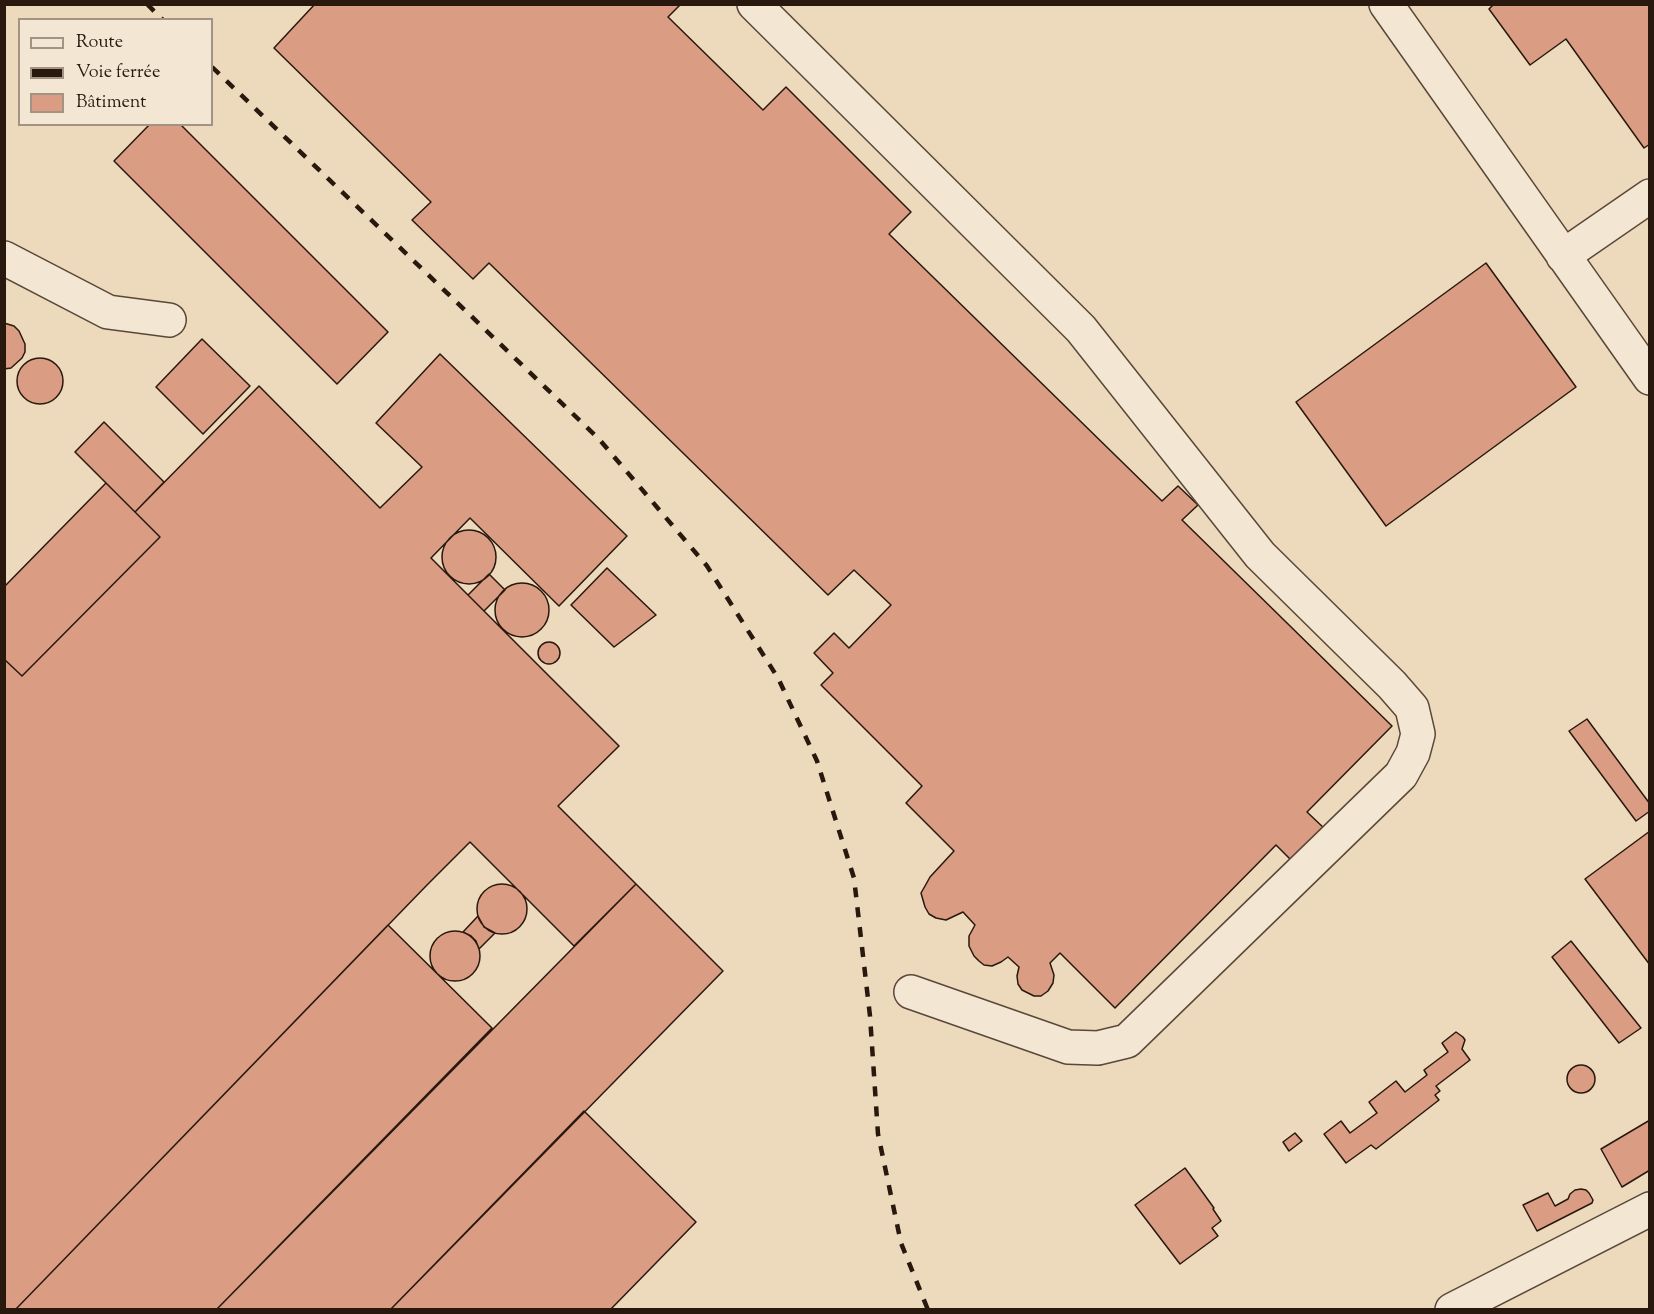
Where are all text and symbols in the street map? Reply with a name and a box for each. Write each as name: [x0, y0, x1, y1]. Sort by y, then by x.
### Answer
legend: [18, 18, 213, 126]
text: Route: [76, 30, 123, 56]
text: Voie ferrée: [76, 60, 160, 86]
text: Bâtiment: [76, 90, 146, 116]

